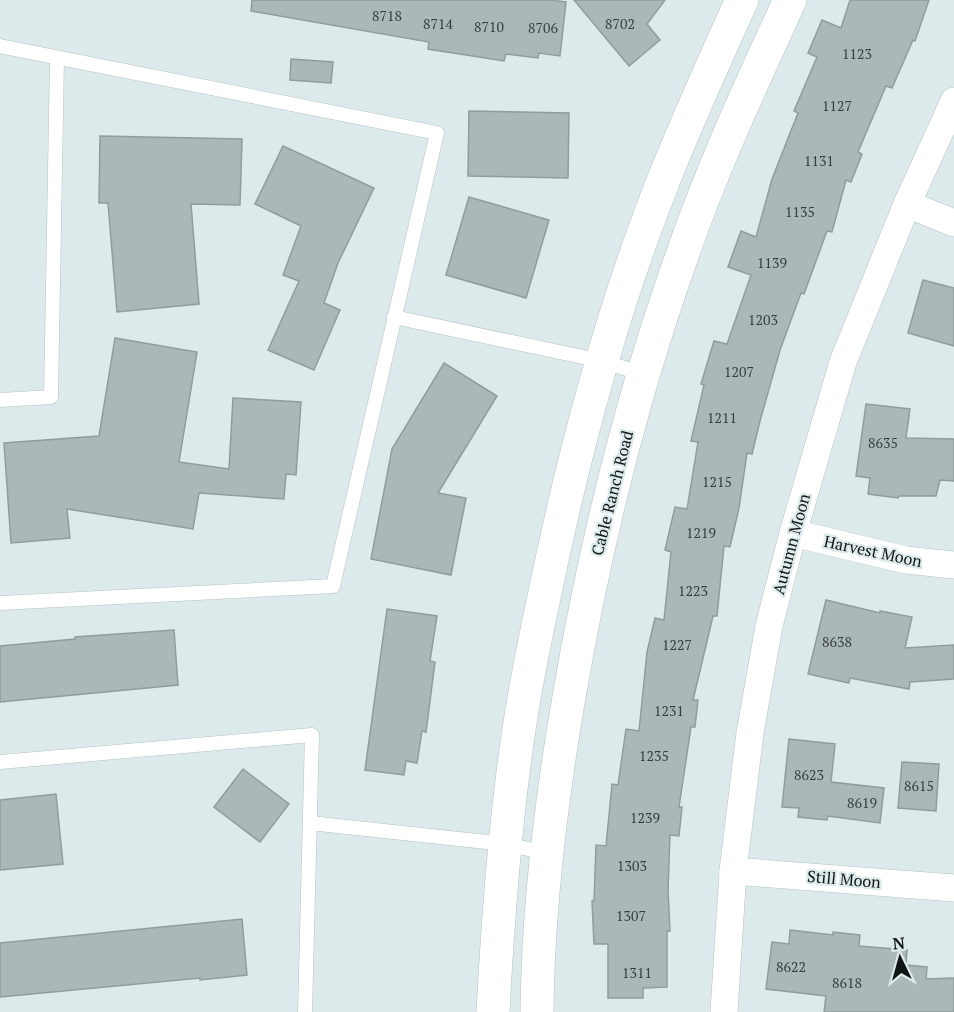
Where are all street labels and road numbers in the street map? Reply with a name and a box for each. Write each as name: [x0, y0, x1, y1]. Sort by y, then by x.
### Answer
street label: Cable Ranch Road: [586, 428, 638, 558]
street label: Autumn Moon: [767, 491, 815, 597]
street label: Harvest Moon: [822, 530, 925, 572]
street label: Still Moon: [806, 865, 882, 893]

